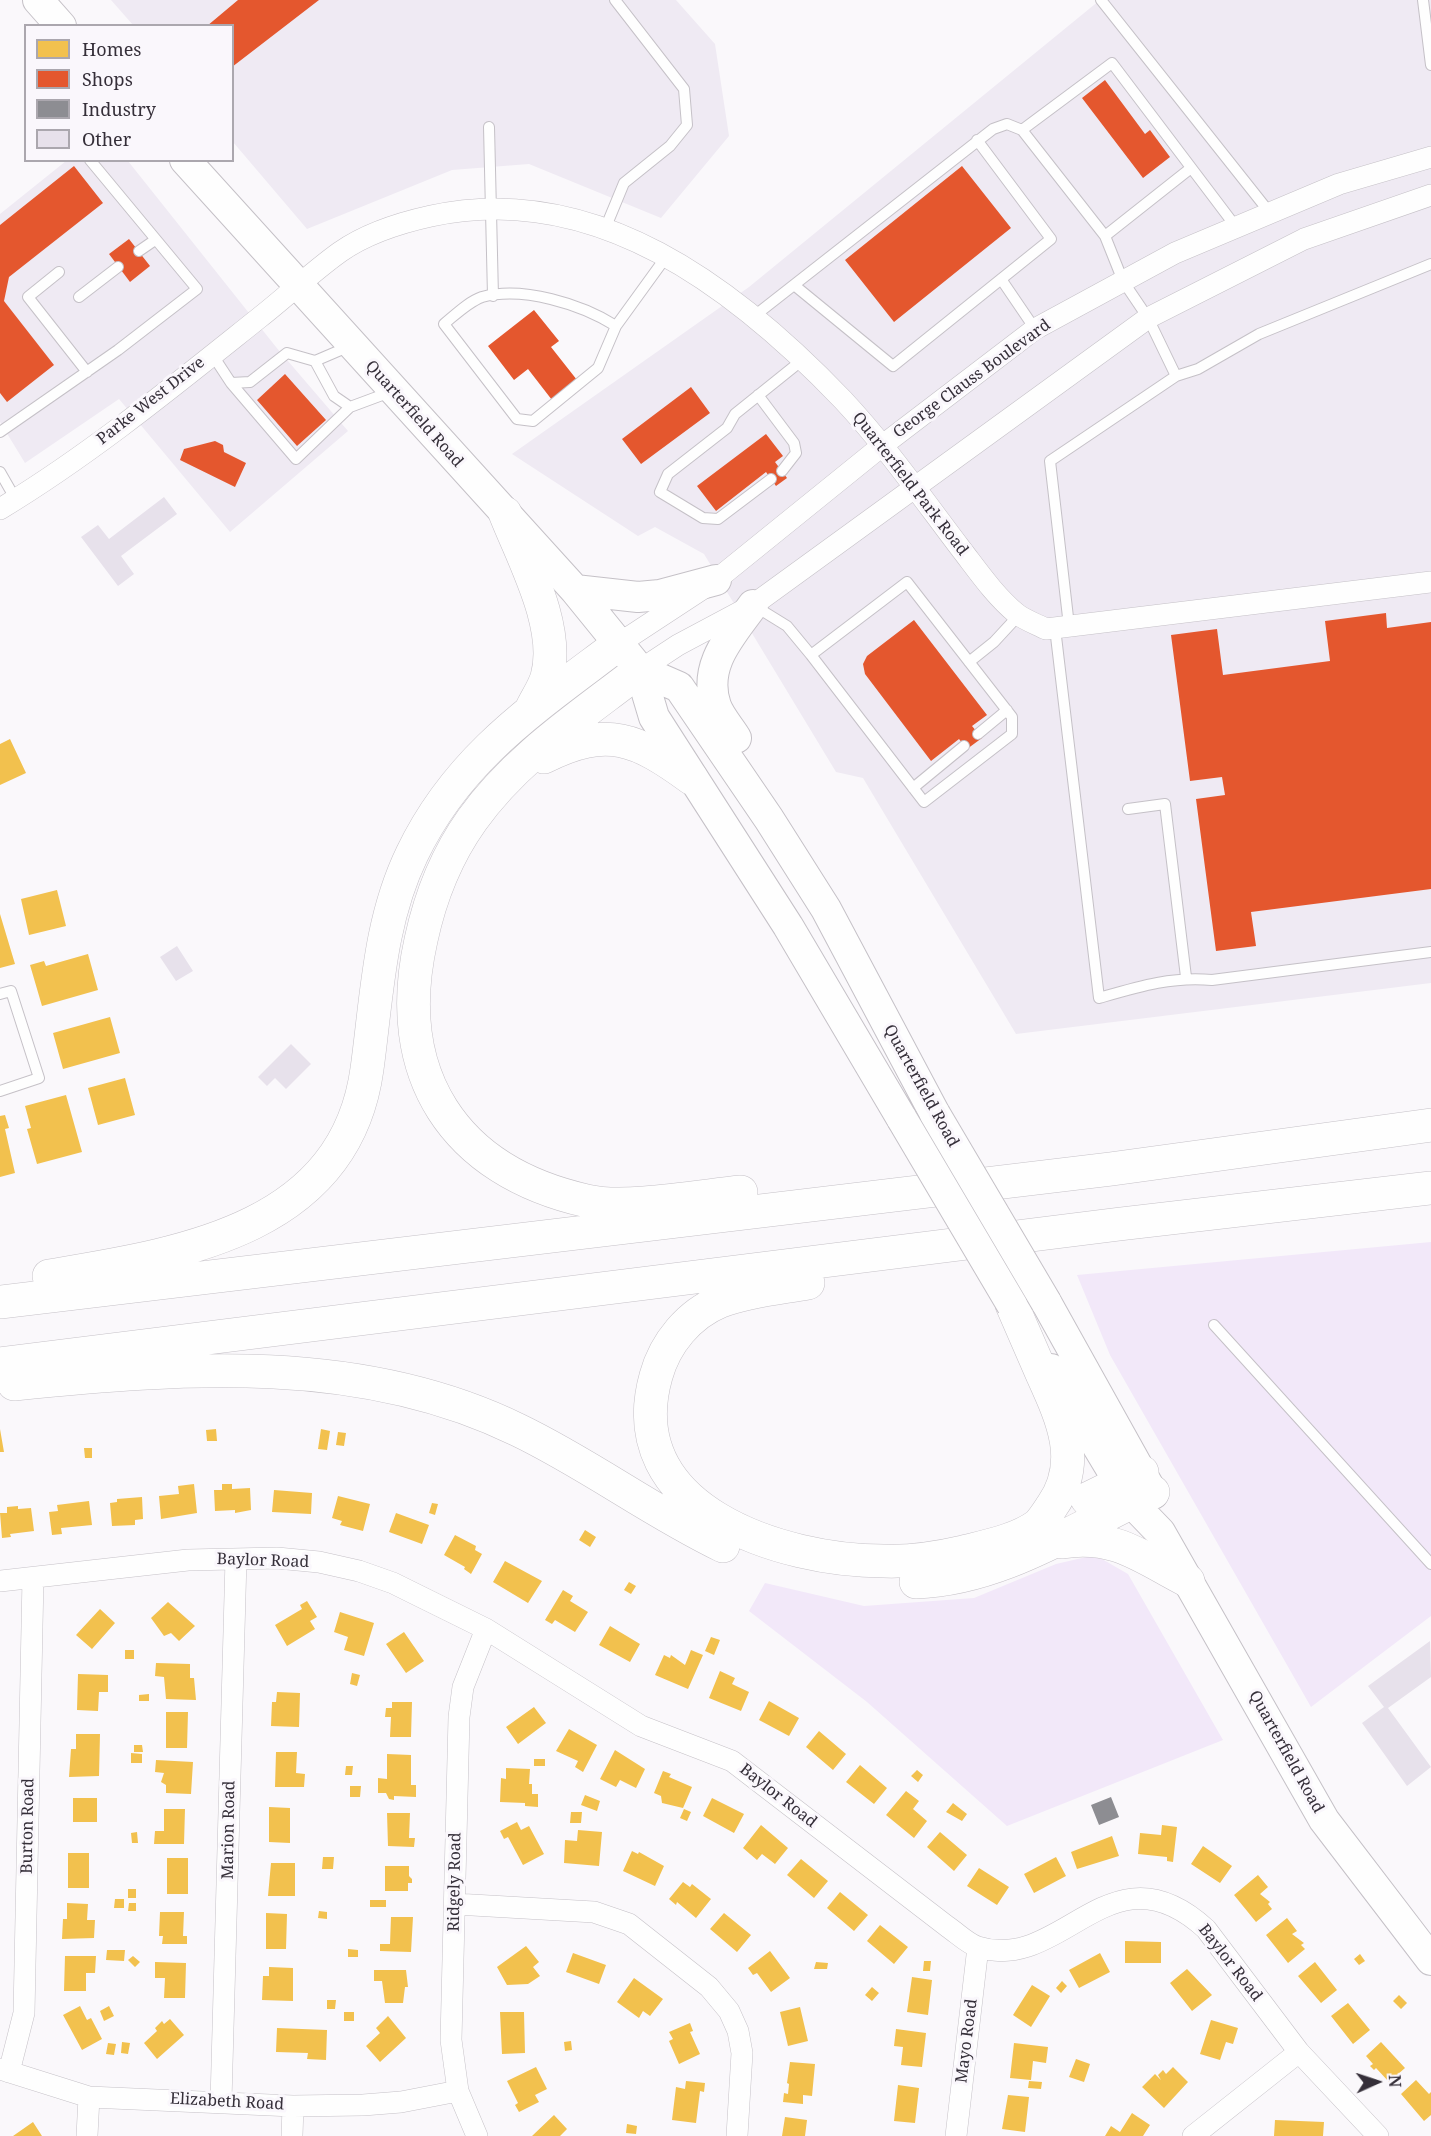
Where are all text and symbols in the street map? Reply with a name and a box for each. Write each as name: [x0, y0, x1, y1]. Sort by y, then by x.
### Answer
legend: [24, 24, 234, 162]
text: Homes: [82, 37, 141, 61]
text: Shops: [82, 67, 133, 91]
text: Industry: [82, 97, 156, 121]
text: Other: [82, 127, 131, 151]
street label: George Clauss Boulevard: [890, 316, 1054, 442]
street label: Parke West Drive: [93, 353, 209, 449]
street label: Quarterfield Road: [361, 357, 467, 471]
street label: Quarterfield Park Road: [848, 408, 972, 560]
street label: Quarterfield Road: [879, 1021, 963, 1151]
street label: Baylor Road: [216, 1550, 310, 1572]
street label: Quarterfield Road: [1244, 1687, 1328, 1817]
street label: Baylor Road: [736, 1760, 820, 1832]
street label: Burton Road: [18, 1778, 38, 1874]
street label: Marion Road: [219, 1780, 239, 1880]
street label: Ridgely Road: [445, 1832, 465, 1932]
street label: Baylor Road: [1194, 1921, 1266, 2005]
street label: Mayo Road: [952, 1998, 982, 2084]
north arrow: [1347, 2052, 1407, 2112]
text: N: [1384, 2074, 1406, 2088]
street label: Elizabeth Road: [170, 2089, 284, 2115]

